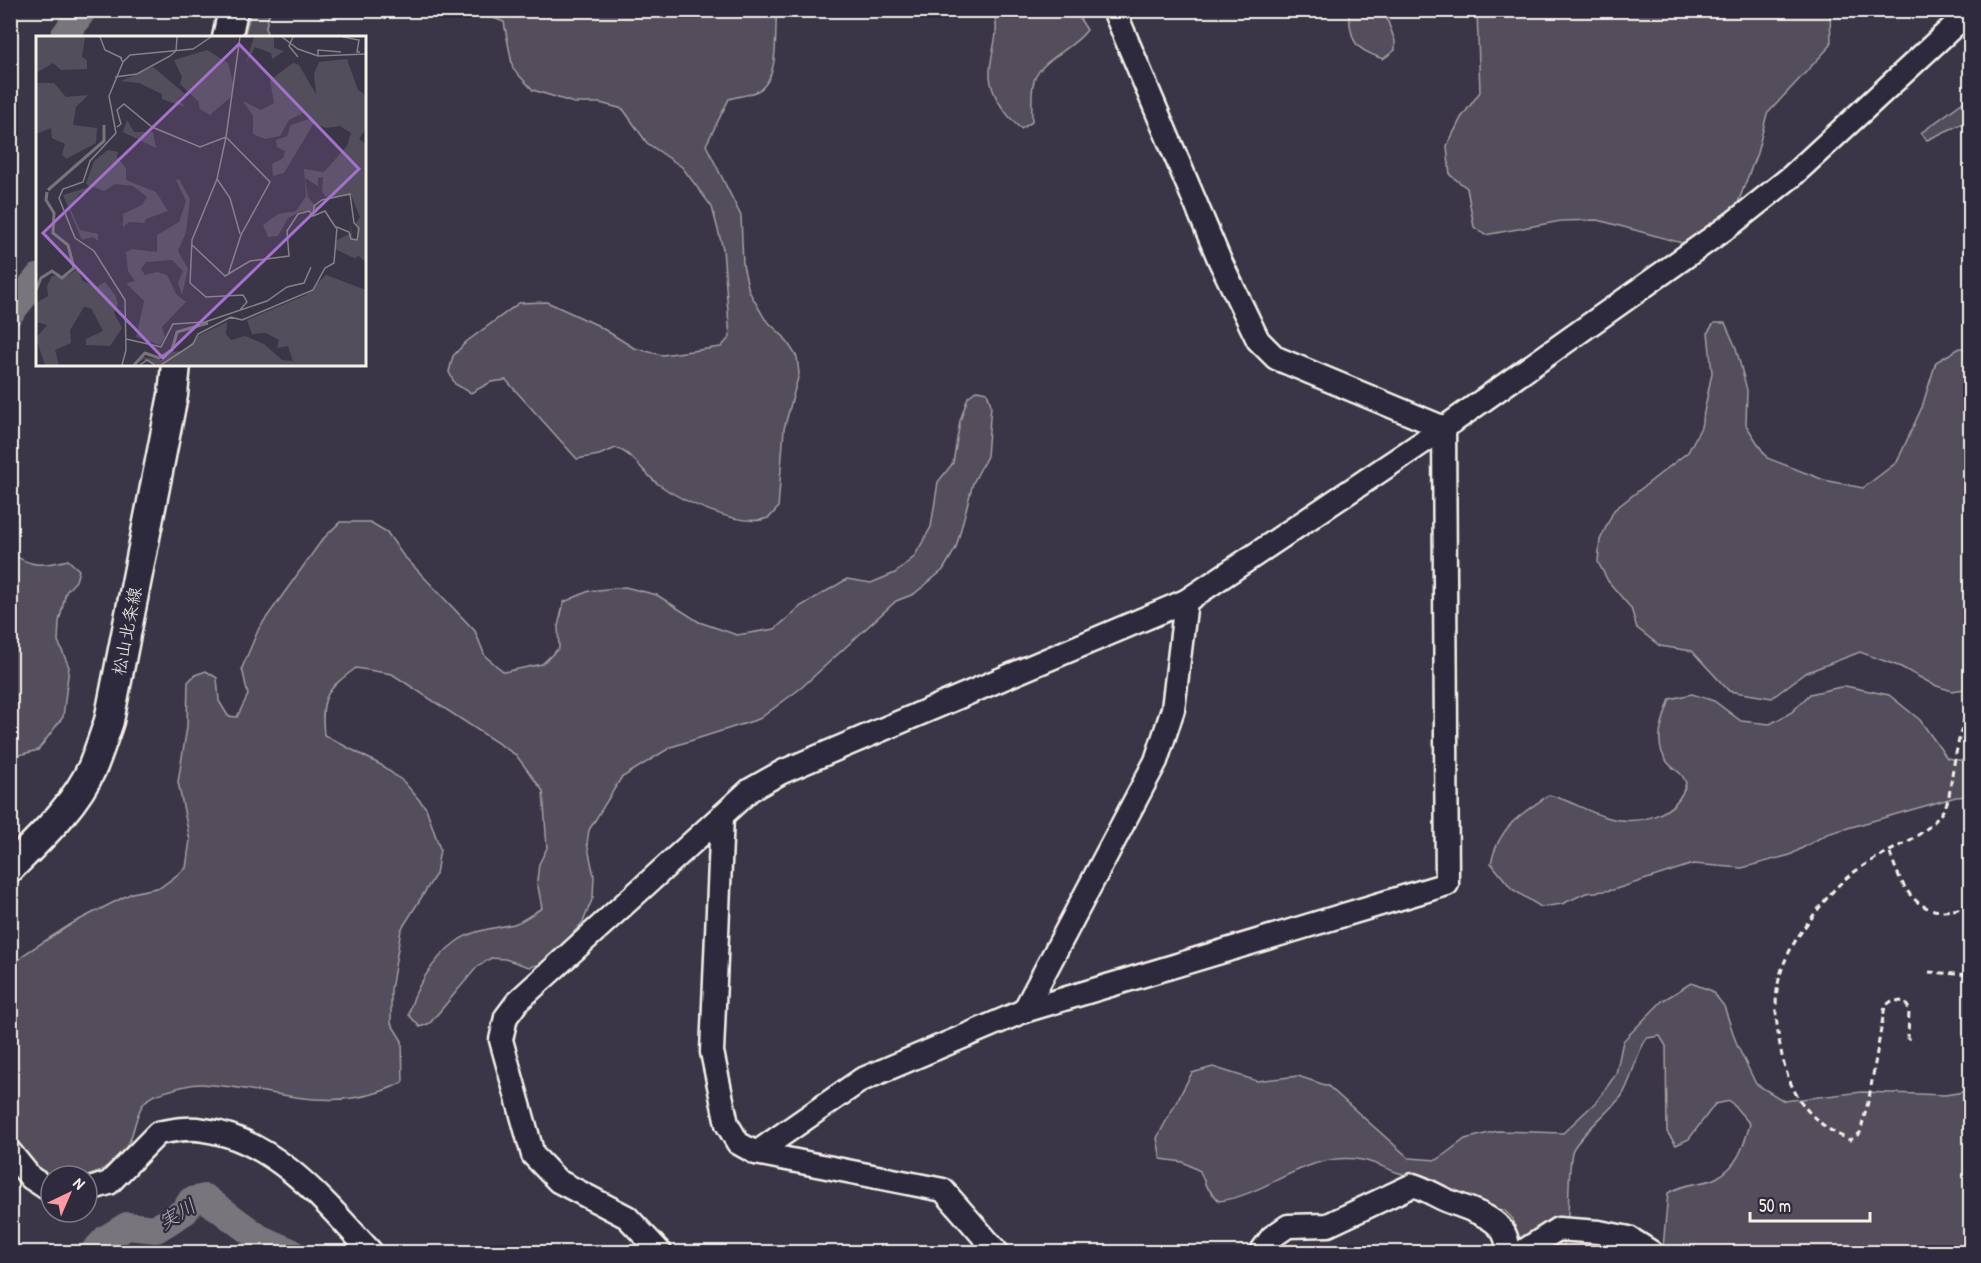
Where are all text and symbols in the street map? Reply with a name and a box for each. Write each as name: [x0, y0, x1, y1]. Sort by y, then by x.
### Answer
inset map: [36, 36, 366, 366]
street label: 松山北条線: [106, 584, 147, 677]
north arrow: [39, 1164, 99, 1224]
text: N: [69, 1172, 90, 1194]
scale bar: [1750, 1185, 1870, 1223]
water label: 実川: [153, 1192, 201, 1235]
text: 50 m: [1759, 1193, 1791, 1218]

